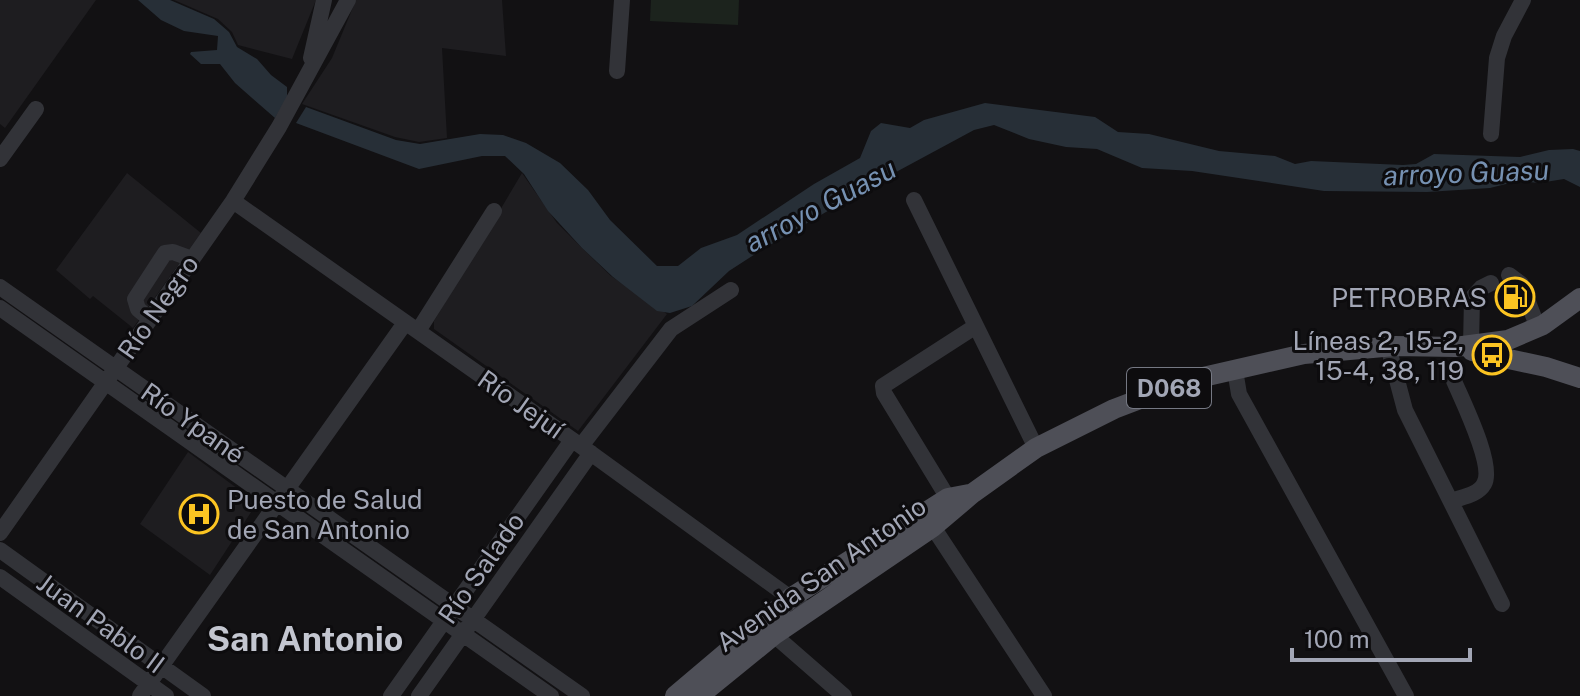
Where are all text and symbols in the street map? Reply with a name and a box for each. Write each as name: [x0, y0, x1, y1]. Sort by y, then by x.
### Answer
water label: arroyo Guasu: [739, 151, 901, 259]
water label: arroyo Guasu: [1382, 153, 1550, 191]
street label: Río Negro: [111, 249, 205, 365]
fuel station icon: PETROBRAS: [1494, 276, 1536, 318]
place label: PETROBRAS: [1331, 282, 1487, 313]
place label: Líneas 2, 15-2, 15-4, 38, 119: [1293, 325, 1464, 386]
bus stop icon: Líneas 2, 15-2, 15-4, 38, 119: [1471, 334, 1513, 376]
street label: Río Jejuí: [472, 363, 571, 445]
road number: D068: [1127, 368, 1211, 408]
street label: Río Ypané: [135, 376, 251, 470]
place label: Puesto de Salud de San Antonio: [227, 484, 422, 545]
street label: Avenida San Antonio: [710, 490, 932, 658]
hospital icon: Puesto de Salud de San Antonio: [178, 493, 220, 535]
street label: Río Salado: [431, 506, 531, 630]
street label: Juan Pablo II: [31, 566, 171, 680]
scale bar: [1292, 612, 1470, 662]
district label: San Antonio: [207, 619, 403, 659]
text: 100 m: [1304, 625, 1370, 653]

